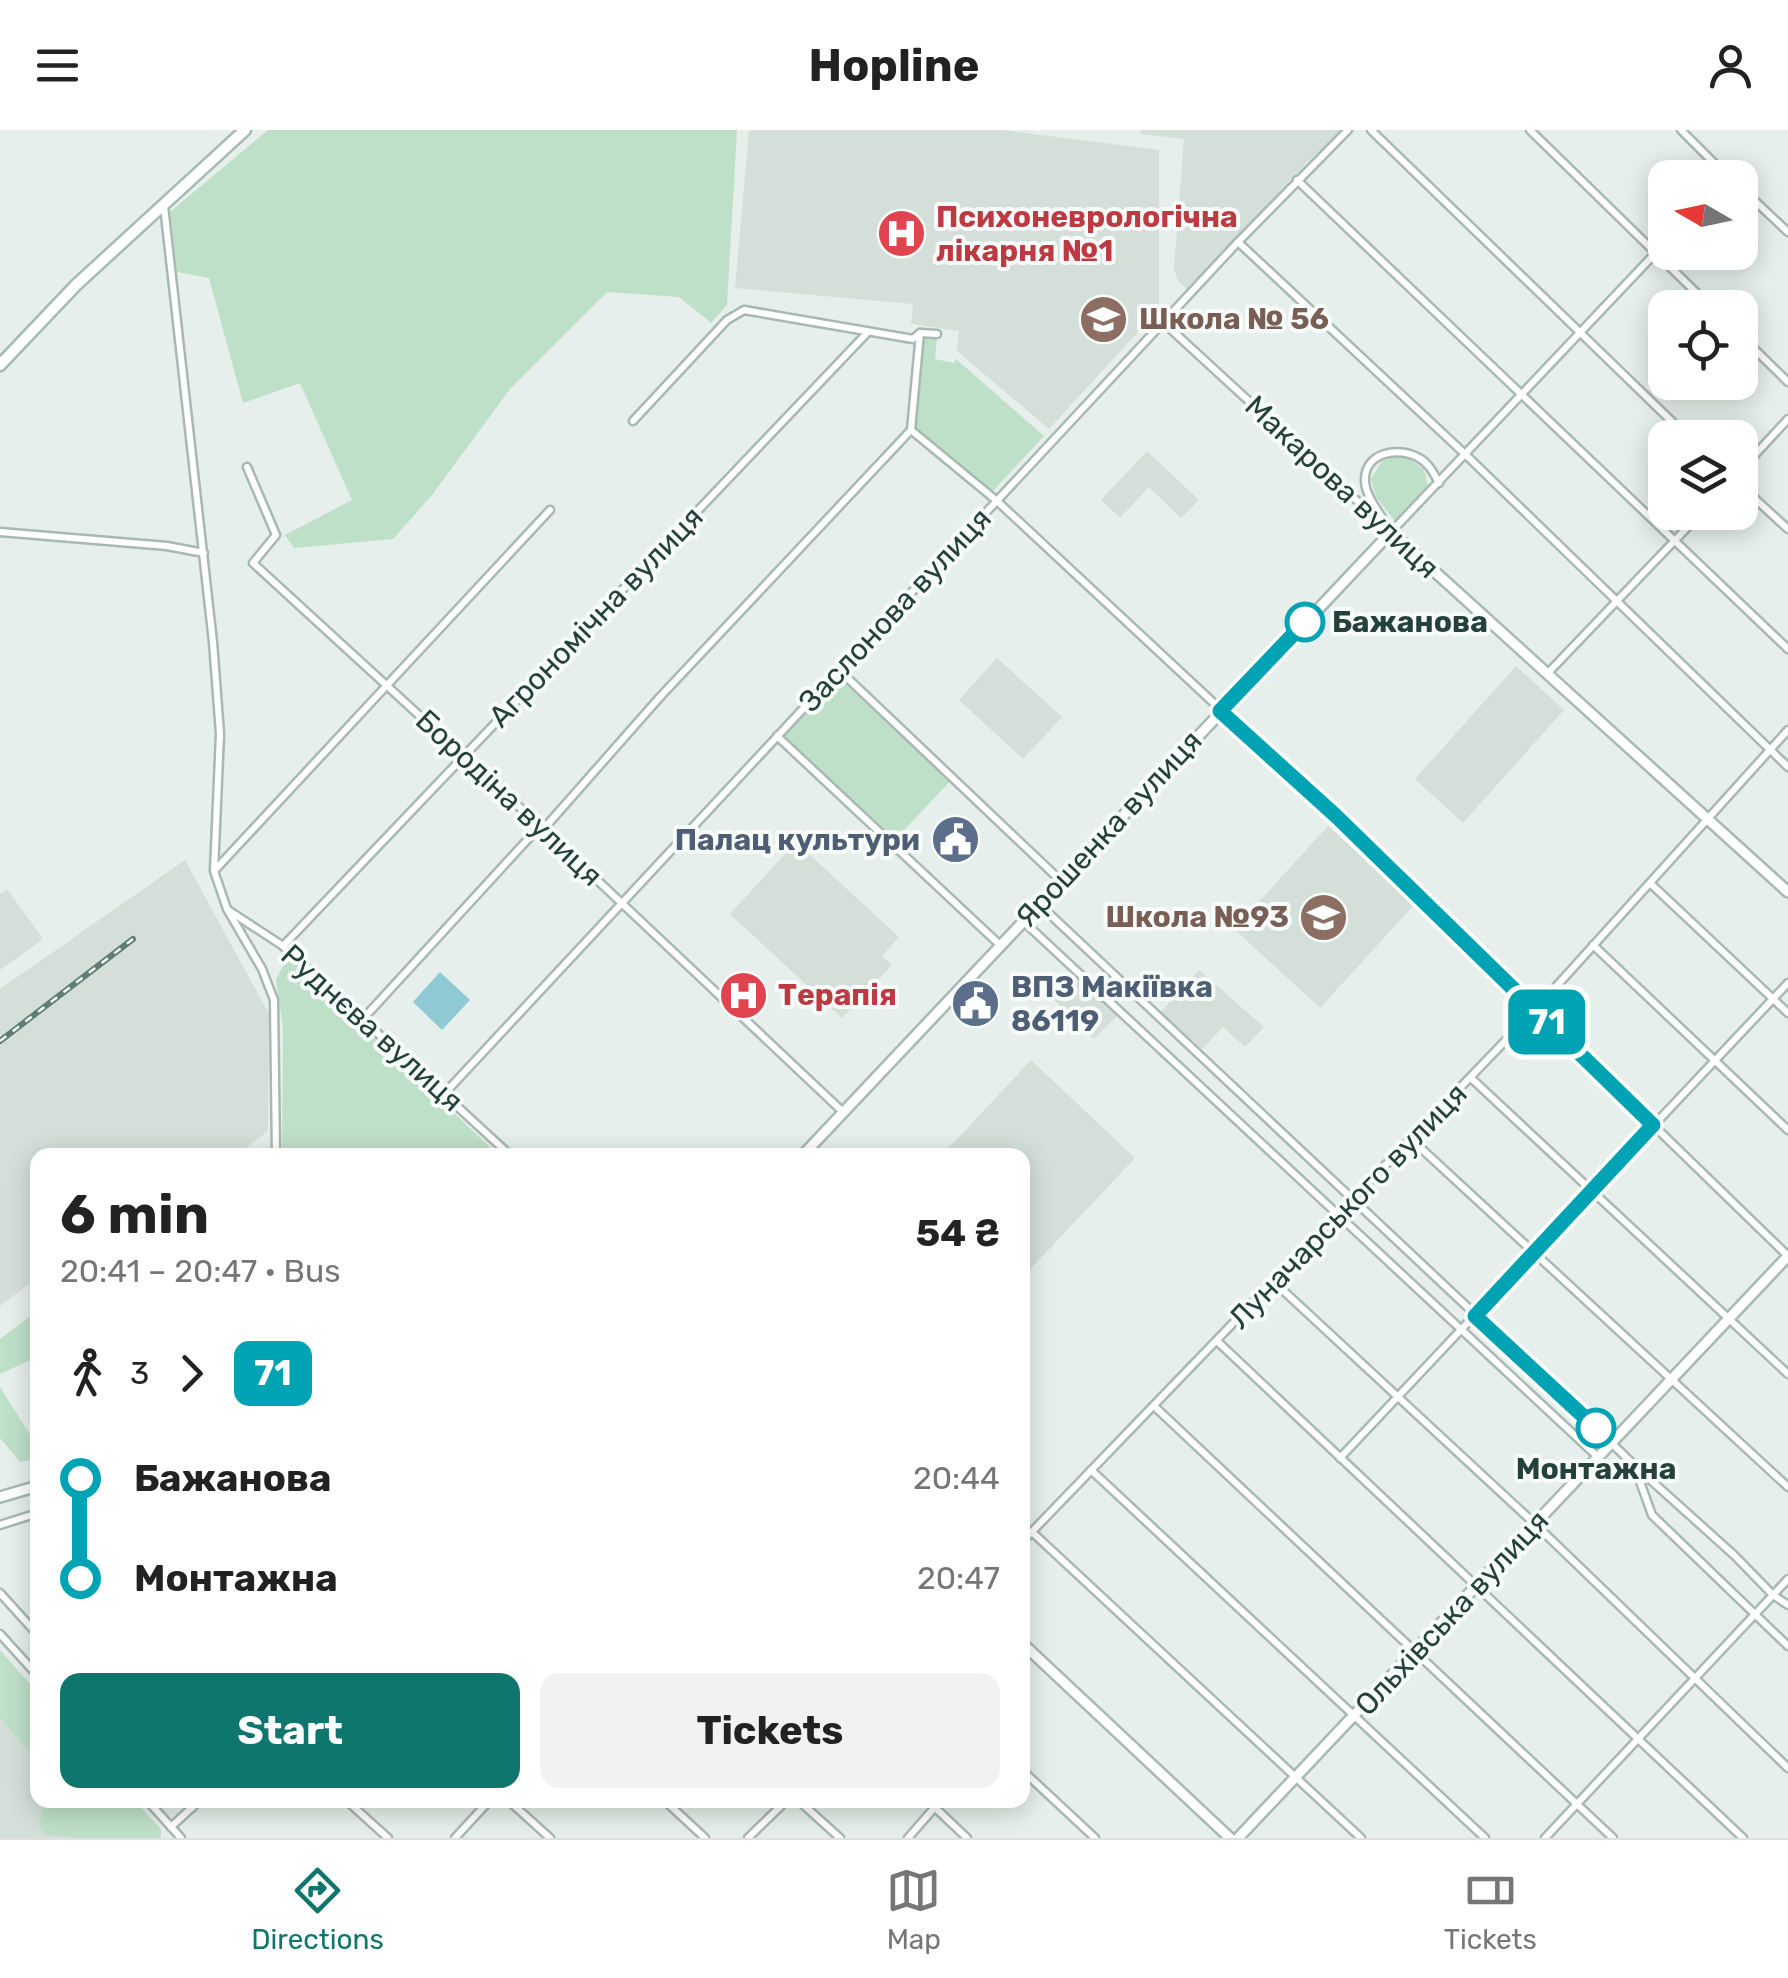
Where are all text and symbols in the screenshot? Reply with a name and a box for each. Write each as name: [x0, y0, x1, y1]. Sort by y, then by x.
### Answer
icon: menu: [30, 38, 85, 93]
icon: person: [1703, 38, 1758, 93]
text: Hopline: [809, 39, 979, 92]
north arrow: [1648, 160, 1758, 270]
map controls: [1648, 160, 1758, 530]
place label: Психоневрологічна лікарня №1: [936, 199, 1238, 269]
hospital icon: Психоневрологічна лікарня №1: [875, 208, 927, 260]
button: locate: [1648, 290, 1758, 400]
school or university icon: Школа № 56: [1078, 293, 1130, 345]
place label: Школа № 56: [1139, 301, 1329, 337]
street label: Макарова вулиця: [1238, 388, 1446, 586]
button: layers: [1648, 420, 1758, 530]
street label: Агрономічна вулиця: [481, 499, 711, 735]
street label: Заслонова вулиця: [791, 501, 999, 719]
marker: Бажанова: [1286, 603, 1324, 641]
place label: Бажанова: [1332, 604, 1488, 640]
street label: Бородіна вулиця: [408, 702, 610, 894]
street label: Ярошенка вулиця: [1008, 723, 1210, 935]
public building icon: Палац культури: [929, 814, 981, 866]
place label: Палац культури: [675, 822, 920, 858]
school or university icon: Школа №93: [1298, 891, 1350, 943]
place label: Школа №93: [1105, 899, 1289, 935]
street label: Руднєва вулиця: [274, 937, 470, 1119]
hospital icon: Терапія: [717, 969, 769, 1021]
place label: ВПЗ Макіївка 86119: [1011, 969, 1213, 1039]
place label: Терапія: [778, 977, 897, 1013]
public building icon: ВПЗ Макіївка 86119: [950, 978, 1002, 1030]
line badge: 71: [1502, 990, 1592, 1054]
text: 71: [1528, 1001, 1566, 1043]
street label: Луначарського вулиця: [1221, 1076, 1475, 1336]
text: 6 min: [60, 1182, 209, 1247]
text: 54 ₴: [916, 1210, 1000, 1256]
text: 20:41 – 20:47 · Bus: [60, 1252, 341, 1290]
icon: walk: [60, 1346, 115, 1401]
icon: forward: [164, 1346, 219, 1401]
text: 71: [254, 1352, 292, 1394]
text: 3: [130, 1354, 149, 1392]
marker: Монтажна: [1577, 1409, 1615, 1447]
place label: Монтажна: [1516, 1451, 1676, 1487]
text: Бажанова: [134, 1455, 331, 1501]
text: 20:44: [913, 1459, 1000, 1497]
street label: Ольхівська вулиця: [1348, 1503, 1556, 1723]
text: Монтажна: [134, 1555, 338, 1601]
text: 20:47: [917, 1559, 1000, 1597]
button: Start: [60, 1673, 520, 1788]
button: Tickets: [540, 1673, 1000, 1788]
tab: Directions: [251, 1863, 384, 1956]
tab: Map: [886, 1863, 941, 1956]
tab: Tickets: [1444, 1863, 1537, 1956]

